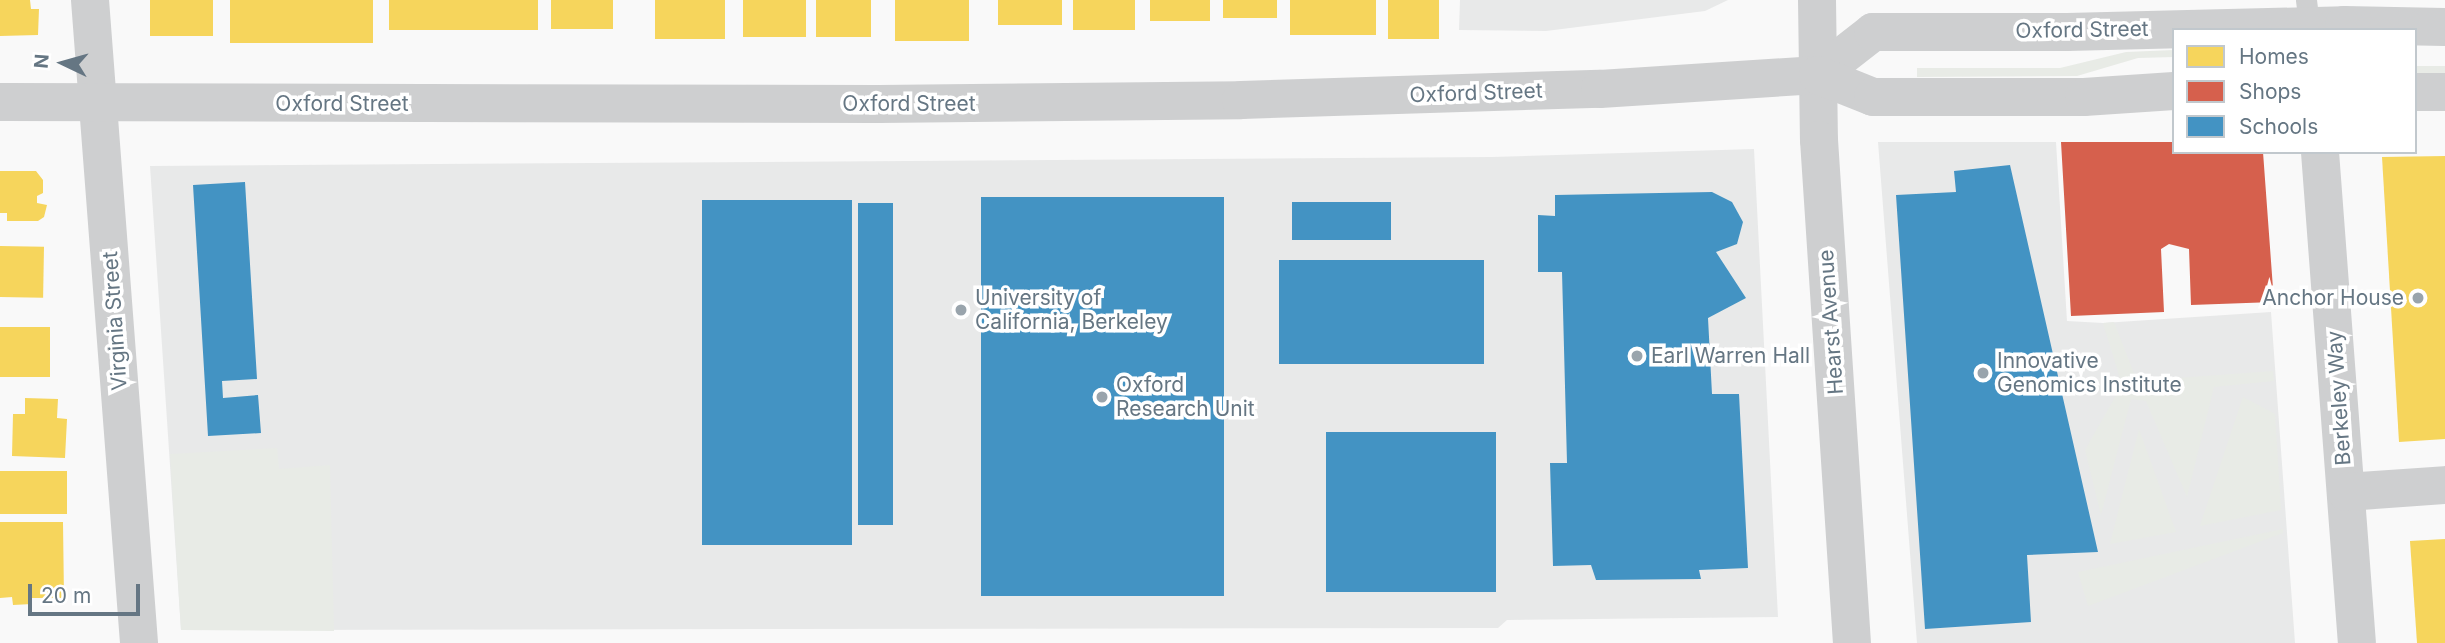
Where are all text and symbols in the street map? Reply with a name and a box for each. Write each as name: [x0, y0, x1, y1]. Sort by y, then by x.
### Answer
street label: Oxford Street: [2015, 16, 2149, 44]
north arrow: [28, 28, 98, 98]
legend: [2172, 28, 2417, 154]
text: Homes: [2239, 44, 2309, 69]
text: N: [29, 53, 54, 69]
street label: Oxford Street: [1409, 78, 1543, 108]
text: Shops: [2239, 79, 2301, 104]
street label: Oxford Street: [275, 91, 409, 117]
street label: Oxford Street: [842, 91, 976, 117]
text: Schools: [2239, 114, 2318, 139]
street label: Hearst Avenue: [1813, 249, 1849, 395]
street label: Virginia Street: [98, 251, 132, 391]
place label: University of California, Berkeley: [975, 285, 1168, 335]
place label: Anchor House: [2262, 285, 2404, 311]
marker: Anchor House: [2410, 290, 2426, 306]
marker: University of California, Berkeley: [953, 302, 969, 318]
street label: Berkeley Way: [2322, 330, 2356, 466]
place label: Earl Warren Hall: [1651, 343, 1810, 369]
marker: Earl Warren Hall: [1629, 348, 1645, 364]
place label: Innovative Genomics Institute: [1997, 348, 2182, 398]
marker: Innovative Genomics Institute: [1975, 365, 1991, 381]
place label: Oxford Research Unit: [1116, 372, 1255, 422]
marker: Oxford Research Unit: [1094, 389, 1110, 405]
scale bar: [32, 570, 144, 614]
text: 20 m: [41, 583, 91, 608]

